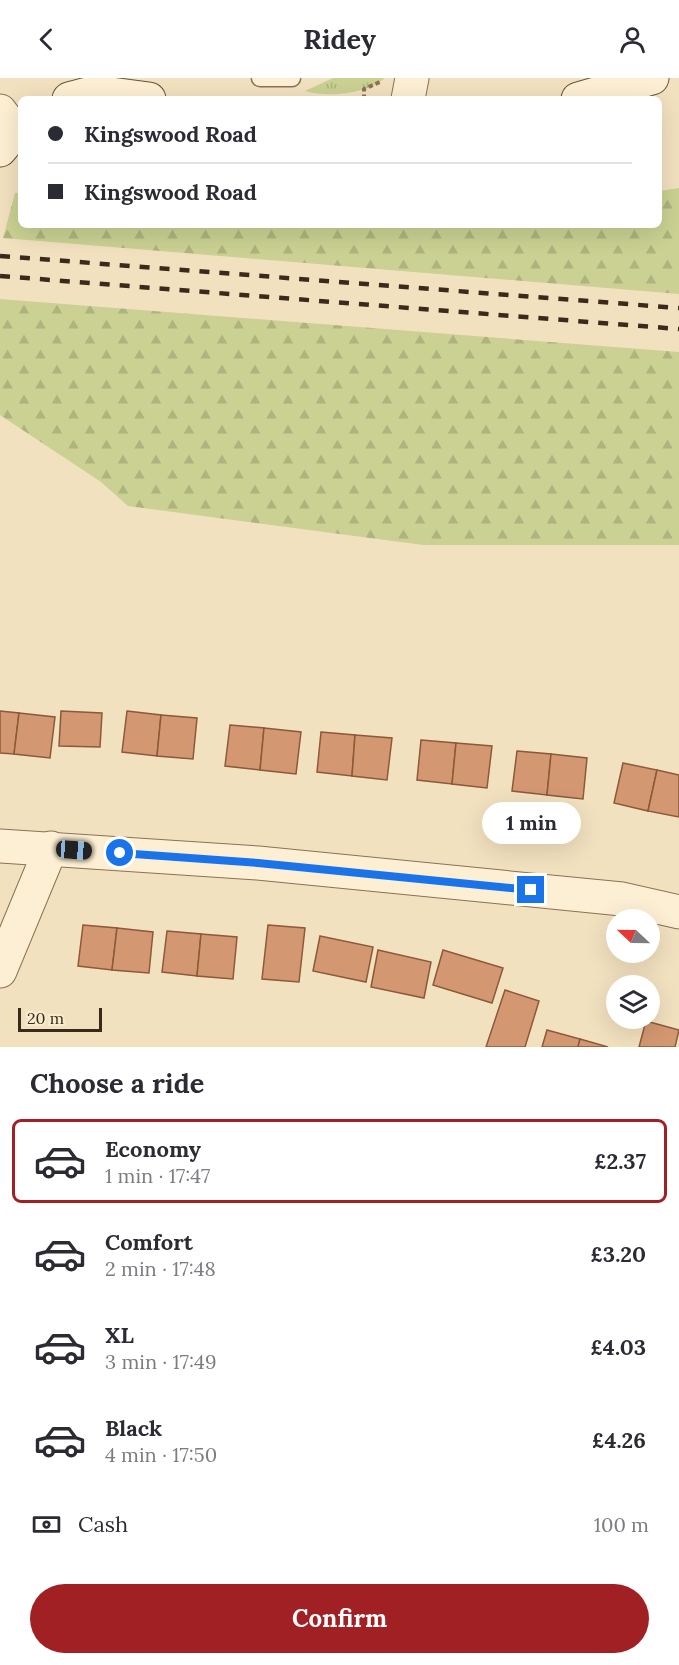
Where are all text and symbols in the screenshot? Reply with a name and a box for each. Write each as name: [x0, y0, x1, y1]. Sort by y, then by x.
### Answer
text: Ridey: [303, 22, 376, 56]
icon: back: [30, 23, 63, 56]
icon: person: [616, 23, 649, 56]
text: Kingswood Road: [84, 120, 257, 148]
text: Kingswood Road: [84, 178, 257, 206]
callout: 1 min: [482, 803, 580, 845]
text: 1 min: [506, 810, 557, 835]
route start: [106, 839, 133, 866]
car: [55, 840, 93, 860]
route end: [517, 876, 544, 903]
north arrow: [606, 909, 660, 963]
map controls: [606, 909, 660, 1029]
button: layers: [606, 975, 660, 1029]
scale bar: [18, 1005, 102, 1032]
text: 20 m: [27, 1008, 64, 1028]
text: Choose a ride: [30, 1066, 204, 1100]
icon: car: [33, 1134, 87, 1188]
text: Economy: [105, 1135, 201, 1163]
text: £2.37: [594, 1147, 646, 1175]
text: 1 min · 17:47: [105, 1163, 210, 1188]
icon: car: [33, 1227, 87, 1281]
text: Comfort: [105, 1228, 193, 1256]
text: £3.20: [590, 1240, 646, 1268]
text: 2 min · 17:48: [105, 1256, 216, 1281]
icon: car: [33, 1320, 87, 1374]
text: XL: [105, 1321, 134, 1349]
text: £4.03: [590, 1333, 646, 1361]
text: 3 min · 17:49: [105, 1349, 216, 1374]
icon: car: [33, 1413, 87, 1467]
text: Black: [105, 1414, 162, 1442]
text: £4.26: [592, 1426, 646, 1454]
text: 4 min · 17:50: [105, 1442, 217, 1467]
icon: cash: [30, 1508, 63, 1541]
text: Cash: [78, 1510, 128, 1538]
text: 100 m: [594, 1512, 649, 1537]
button: Confirm: [30, 1584, 649, 1653]

